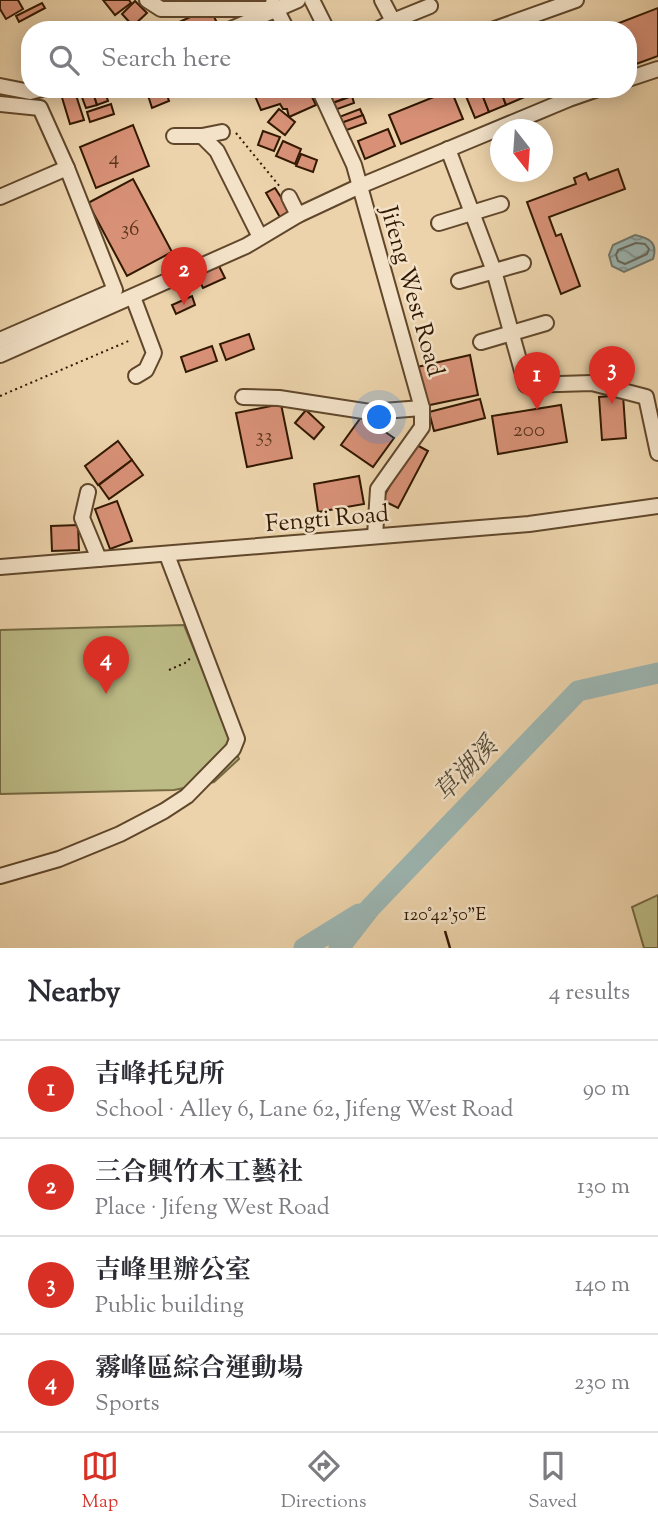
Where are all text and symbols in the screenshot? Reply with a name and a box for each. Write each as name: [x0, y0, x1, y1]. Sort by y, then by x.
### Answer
search box: [21, 21, 637, 98]
icon: search: [45, 41, 83, 79]
text: Search here: [101, 41, 231, 78]
north arrow: [490, 119, 553, 182]
house number: 4: [109, 144, 119, 174]
street label: Jifeng West Road: [370, 200, 452, 381]
house number: 36: [121, 215, 139, 245]
pin: 2: [161, 247, 207, 305]
pin: 3: [589, 346, 635, 404]
pin: 1: [514, 352, 560, 410]
your location: [362, 400, 396, 434]
house number: 200: [513, 416, 545, 446]
house number: 33: [256, 422, 272, 452]
street label: Fengti Road: [264, 498, 391, 542]
pin: 4: [83, 636, 129, 694]
water label: 草湖溪: [426, 728, 509, 812]
text: 120°42'50"E: [404, 903, 487, 929]
text: Nearby: [28, 972, 120, 1015]
text: 4 results: [549, 977, 630, 1010]
text: 吉峰托兒所: [95, 1057, 225, 1094]
text: 1: [47, 1073, 55, 1106]
text: 90 m: [583, 1073, 630, 1106]
text: School · Alley 6, Lane 62, Jifeng West Road: [95, 1094, 513, 1127]
text: 三合興竹木工藝社: [95, 1155, 303, 1192]
text: 2: [46, 1171, 56, 1204]
text: 130 m: [577, 1171, 630, 1204]
text: Place · Jifeng West Road: [95, 1192, 330, 1225]
text: 吉峰里辦公室: [95, 1253, 251, 1290]
text: 3: [46, 1269, 56, 1302]
text: 140 m: [575, 1269, 630, 1302]
text: Public building: [95, 1290, 244, 1323]
text: 霧峰區綜合運動場: [95, 1351, 303, 1388]
text: 4: [45, 1367, 57, 1400]
text: 230 m: [574, 1367, 630, 1400]
text: Sports: [95, 1388, 160, 1421]
tab: Map: [81, 1447, 119, 1516]
tab: Directions: [281, 1447, 366, 1516]
tab: Saved: [528, 1447, 577, 1516]

